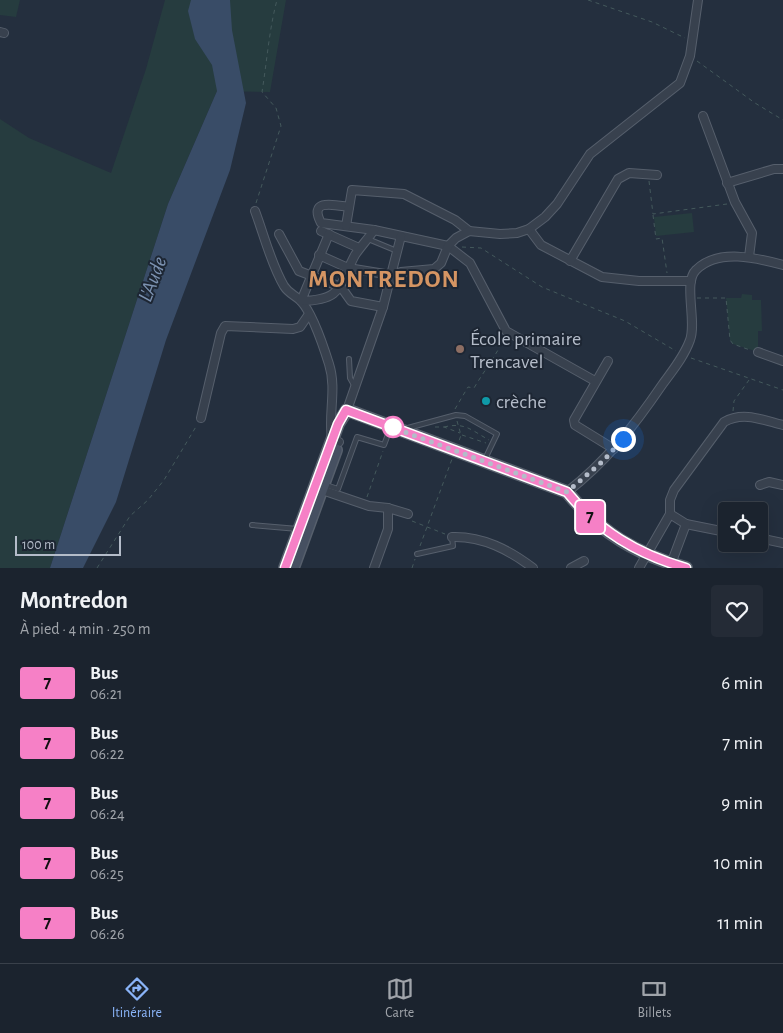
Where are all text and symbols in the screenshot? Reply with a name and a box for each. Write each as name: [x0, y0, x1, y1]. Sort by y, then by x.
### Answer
water label: L'Aude: [134, 254, 171, 305]
district label: MONTREDON: [308, 267, 460, 292]
place label: École primaire Trencavel: [470, 328, 581, 372]
marker: École primaire Trencavel: [454, 343, 466, 355]
place label: crèche: [496, 392, 547, 412]
marker: crèche: [480, 395, 492, 407]
unlabelled marker: [382, 416, 404, 438]
your location: [611, 427, 636, 452]
line badge: 7: [574, 501, 606, 533]
map controls: [718, 502, 768, 552]
button: locate: [718, 502, 768, 552]
text: 7: [586, 508, 594, 526]
scale bar: [15, 533, 121, 556]
text: 100 m: [22, 538, 55, 552]
button: heart: [711, 585, 763, 637]
text: Montredon: [20, 589, 128, 613]
text: À pied · 4 min · 250 m: [20, 621, 151, 637]
text: Bus: [90, 664, 118, 683]
text: 7: [44, 674, 51, 692]
text: 6 min: [721, 674, 763, 693]
text: 06:21: [90, 686, 122, 702]
text: Bus: [90, 724, 118, 743]
text: 7: [44, 734, 51, 752]
text: 7 min: [722, 734, 763, 753]
text: 06:22: [90, 746, 124, 762]
text: Bus: [90, 784, 118, 803]
text: 7: [44, 794, 51, 812]
text: 9 min: [721, 794, 763, 813]
text: 06:24: [90, 806, 125, 822]
text: Bus: [90, 844, 118, 863]
text: 7: [44, 854, 51, 872]
text: 10 min: [714, 854, 763, 873]
text: 06:25: [90, 866, 124, 882]
text: Bus: [90, 904, 118, 923]
text: 7: [44, 914, 51, 932]
text: 11 min: [717, 914, 763, 933]
text: 06:26: [90, 926, 124, 942]
tab: Itinéraire: [112, 975, 162, 1022]
tab: Carte: [385, 975, 414, 1022]
tab: Billets: [637, 975, 671, 1022]

